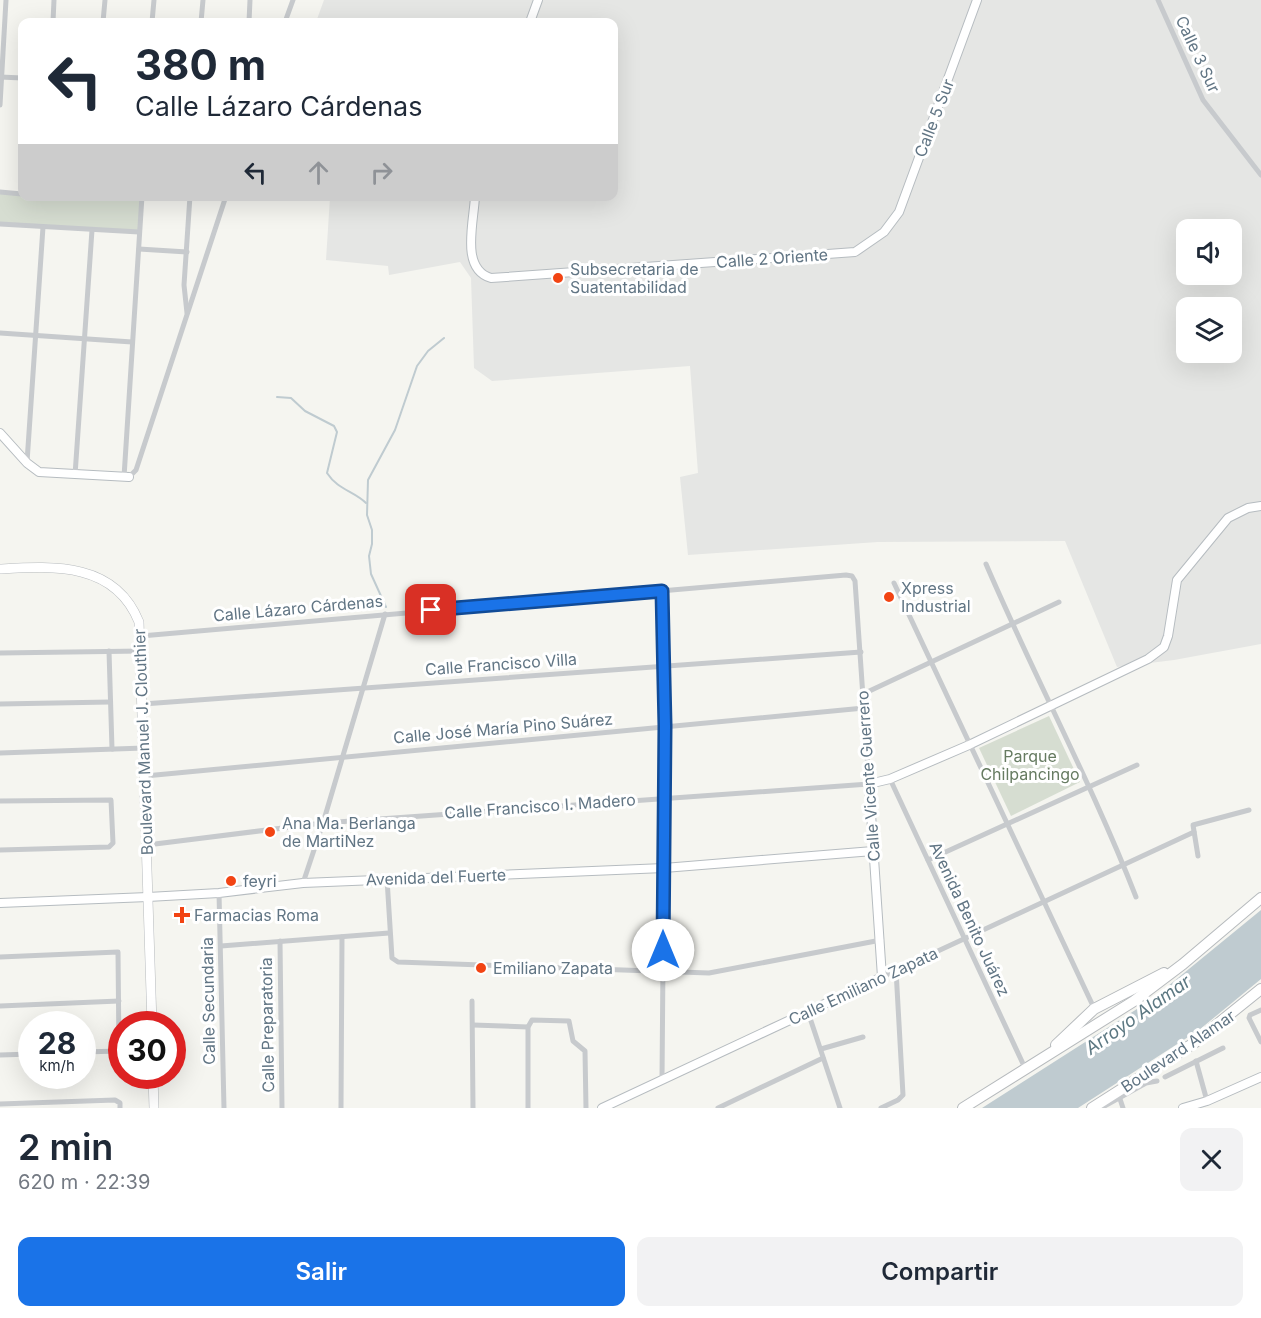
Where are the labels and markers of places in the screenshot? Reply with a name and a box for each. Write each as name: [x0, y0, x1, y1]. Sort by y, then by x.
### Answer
place label: Subsecretaria de Suatentabilidad: [570, 259, 699, 297]
marker: Subsecretaria de Suatentabilidad: [551, 271, 565, 285]
place label: Xpress Industrial: [901, 578, 971, 616]
pin: [405, 584, 456, 635]
marker: Xpress Industrial: [882, 590, 896, 604]
place label: Ana Ma. Berlanga de MartiNez: [282, 813, 416, 851]
marker: Ana Ma. Berlanga de MartiNez: [263, 825, 277, 839]
place label: feyri: [243, 871, 277, 891]
marker: feyri: [224, 874, 238, 888]
place label: Farmacias Roma: [194, 905, 319, 925]
marker: Farmacias Roma: [175, 908, 189, 922]
place label: Emiliano Zapata: [493, 958, 613, 978]
marker: Emiliano Zapata: [474, 961, 488, 975]

